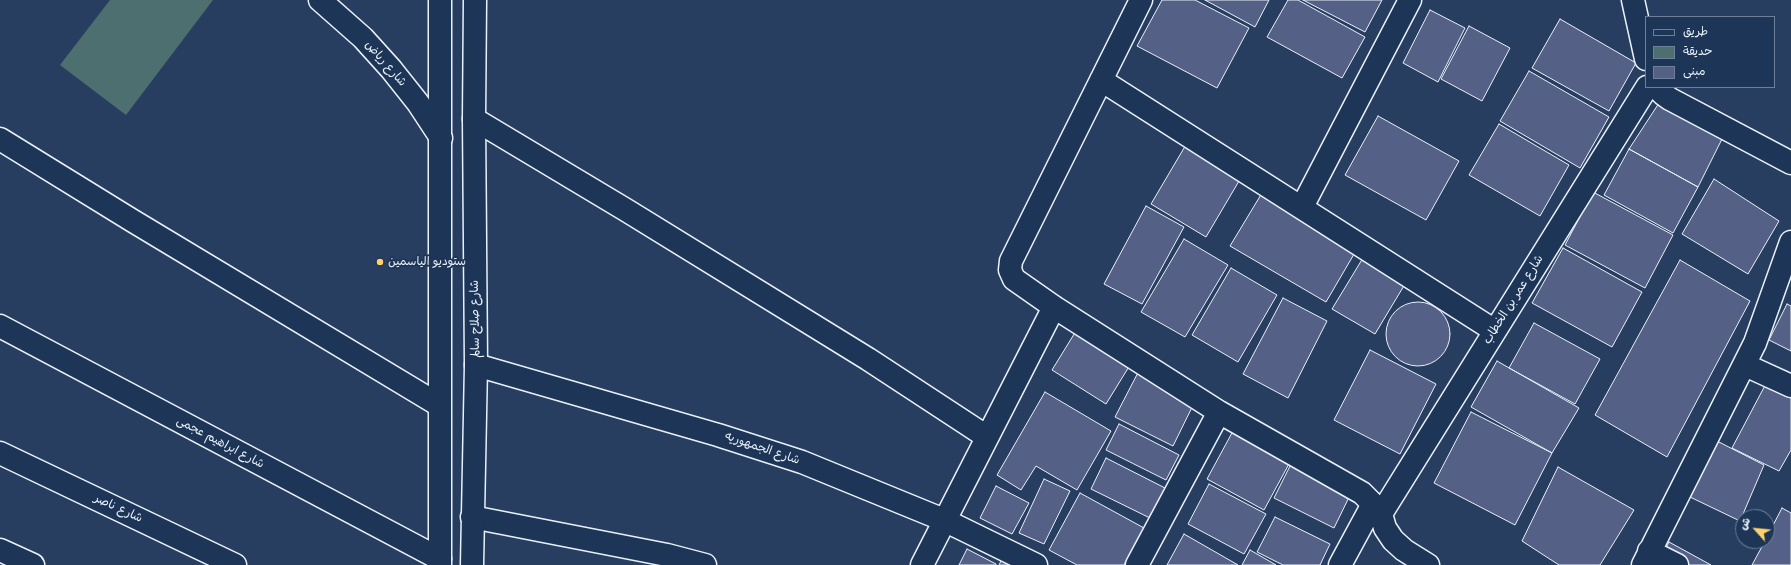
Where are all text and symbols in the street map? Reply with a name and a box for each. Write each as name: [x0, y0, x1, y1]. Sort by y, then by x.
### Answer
legend: [1645, 16, 1775, 88]
text: طريق: [1683, 24, 1708, 40]
street label: شارع رياض: [361, 38, 409, 90]
text: حديقة: [1683, 44, 1712, 60]
text: مبنى: [1683, 64, 1706, 80]
street label: شارع عمر بن الخطاب: [1481, 253, 1547, 347]
place label: ستوديو الياسمين: [388, 255, 466, 269]
marker: ستوديو الياسمين: [375, 257, 385, 267]
street label: شارع صلاح سالم: [468, 280, 484, 358]
street label: شارع ابراهيم عجمى: [174, 414, 266, 472]
street label: شارع الجمهوريه: [723, 429, 801, 469]
street label: شارع ناصر: [91, 492, 145, 526]
north arrow: [1735, 509, 1775, 549]
text: ش: [1736, 515, 1754, 533]

